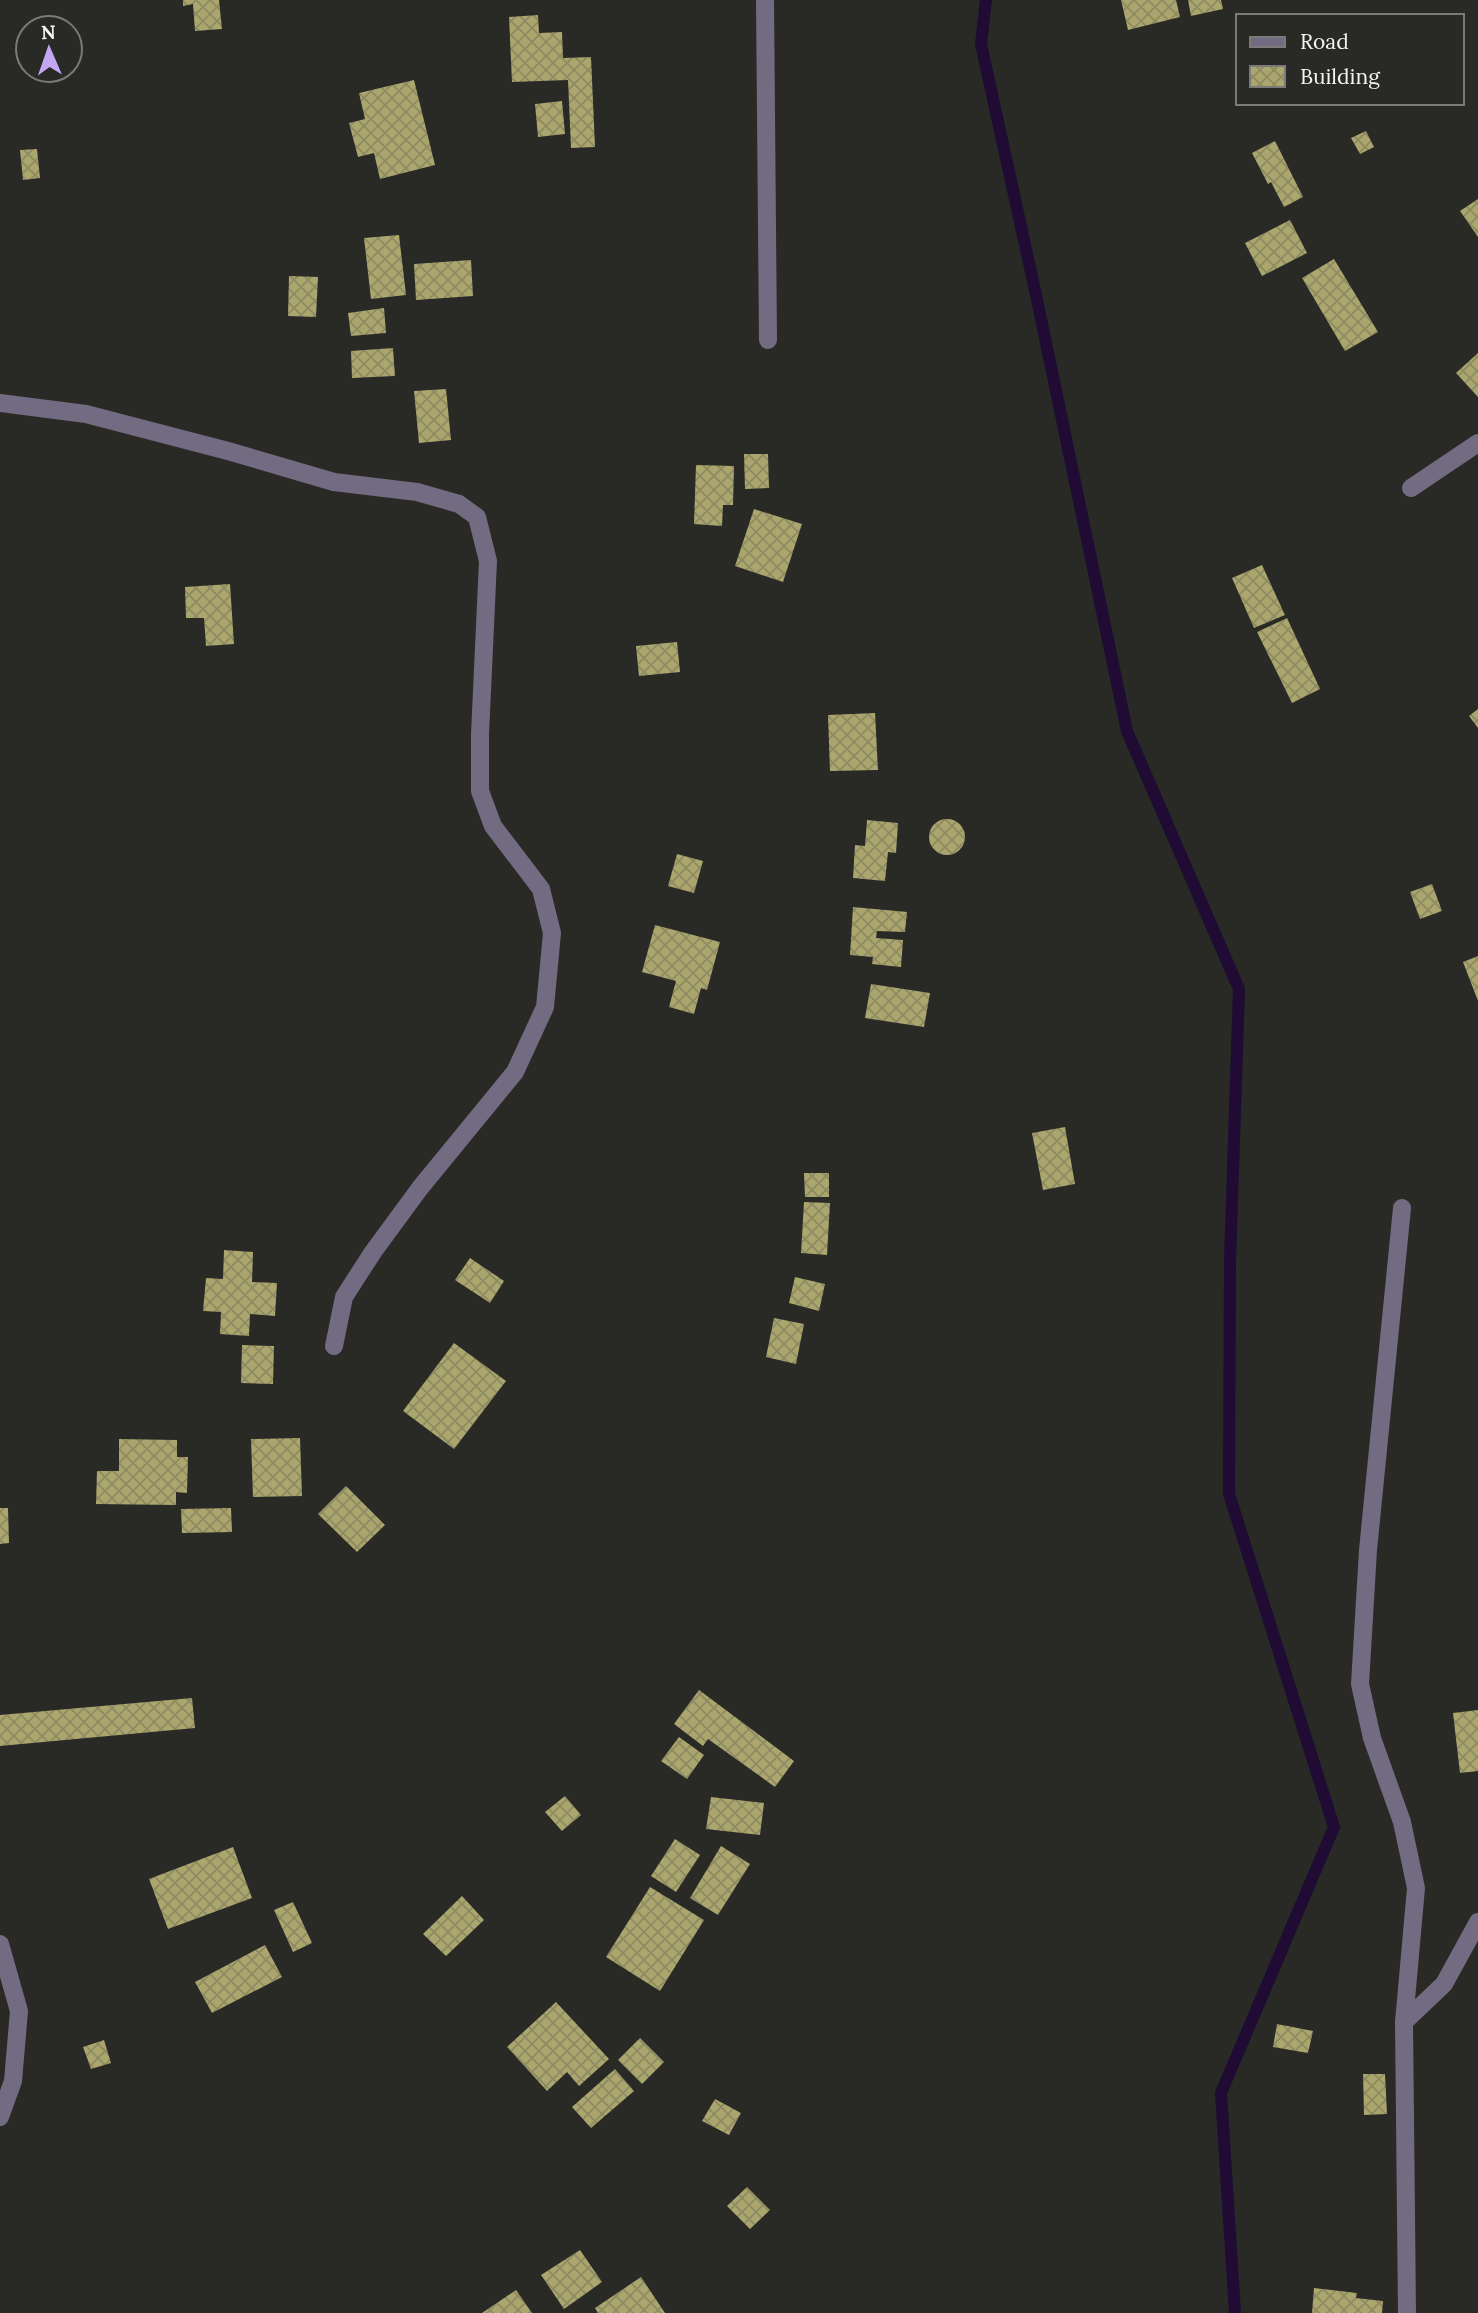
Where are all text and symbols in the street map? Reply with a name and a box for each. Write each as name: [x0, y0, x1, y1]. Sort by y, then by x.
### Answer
north arrow: [14, 14, 84, 84]
legend: [1236, 14, 1464, 105]
text: N: [41, 20, 56, 44]
text: Road: [1300, 28, 1349, 55]
text: Building: [1300, 63, 1380, 90]

